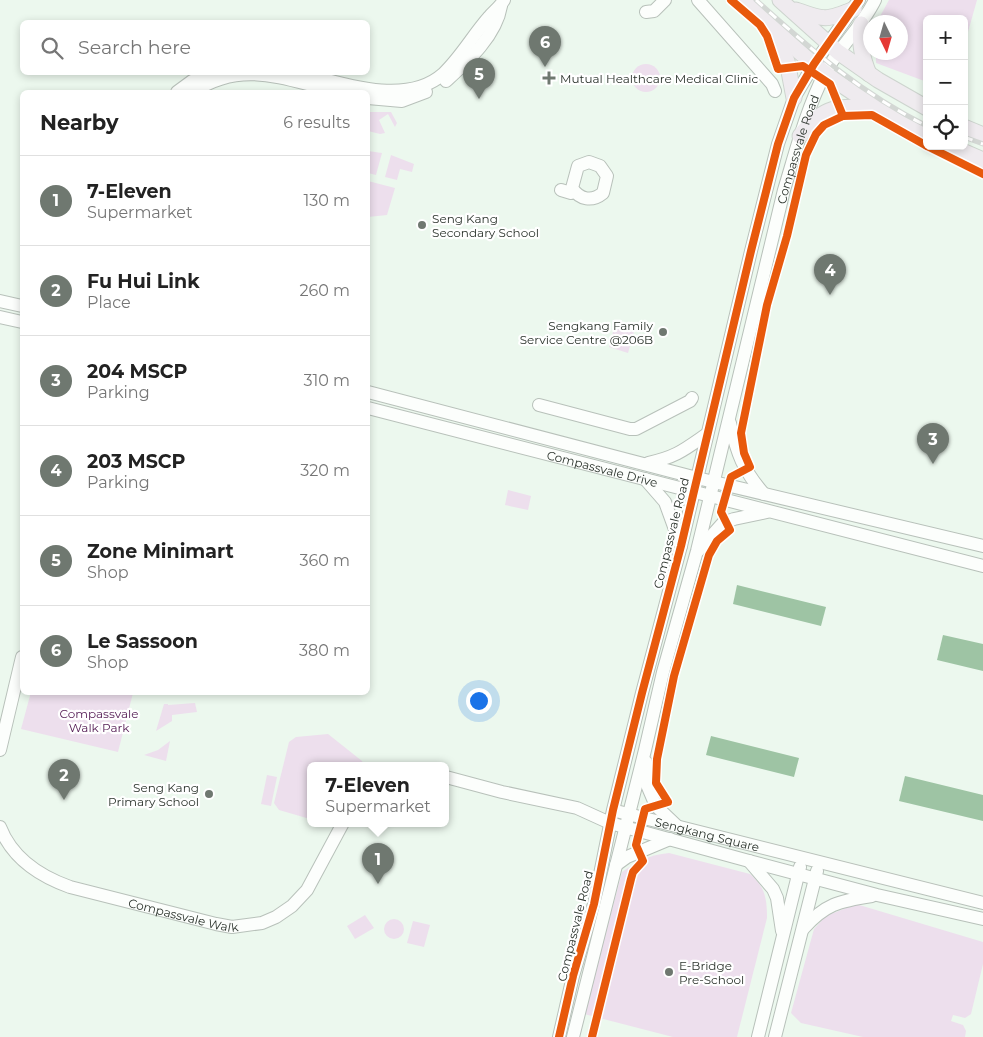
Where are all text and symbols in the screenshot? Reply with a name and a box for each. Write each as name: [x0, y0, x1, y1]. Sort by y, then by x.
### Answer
north arrow: [863, 15, 908, 60]
map controls: [923, 15, 968, 150]
button: +: [923, 15, 968, 60]
search box: [20, 20, 370, 75]
pin: 6: [529, 26, 561, 67]
icon: search: [38, 34, 66, 62]
text: Search here: [78, 36, 191, 59]
pin: 5: [463, 58, 495, 99]
button: −: [923, 60, 968, 105]
marker: Mutual Healthcare Medical Clinic: [542, 71, 556, 85]
place label: Mutual Healthcare Medical Clinic: [560, 71, 758, 86]
street label: Compassvale Road: [773, 92, 822, 205]
button: locate: [923, 105, 968, 150]
text: Nearby: [40, 110, 119, 135]
text: 6 results: [283, 113, 350, 132]
text: 7-Eleven: [87, 180, 172, 203]
text: 1: [53, 191, 59, 210]
text: 130 m: [303, 191, 350, 210]
text: Supermarket: [87, 203, 193, 222]
place label: Seng Kang Secondary School: [432, 211, 539, 240]
marker: Seng Kang Secondary School: [416, 219, 428, 231]
pin: 4: [814, 254, 846, 295]
text: Fu Hui Link: [87, 270, 200, 293]
text: 2: [51, 281, 61, 300]
text: 260 m: [299, 281, 350, 300]
text: Place: [87, 293, 131, 312]
place label: Sengkang Family Service Centre @206B: [520, 318, 653, 347]
marker: Sengkang Family Service Centre @206B: [657, 326, 669, 338]
text: 204 MSCP: [87, 360, 188, 383]
text: 3: [51, 371, 61, 390]
text: 310 m: [303, 371, 350, 390]
text: Parking: [87, 383, 150, 402]
pin: 3: [917, 423, 949, 464]
street label: Compassvale Drive: [545, 447, 659, 490]
text: 203 MSCP: [87, 450, 185, 473]
text: 4: [50, 461, 62, 480]
text: 320 m: [300, 461, 350, 480]
text: Parking: [87, 473, 150, 492]
street label: Compassvale Road: [650, 476, 692, 590]
text: Zone Minimart: [87, 540, 234, 563]
text: 5: [51, 551, 61, 570]
text: 360 m: [299, 551, 350, 570]
text: Shop: [87, 563, 129, 582]
text: Le Sassoon: [87, 630, 198, 653]
text: 6: [51, 641, 61, 660]
text: 380 m: [299, 641, 350, 660]
text: Shop: [87, 653, 129, 672]
your location: [466, 688, 492, 714]
park label: Compassvale Walk Park: [59, 706, 139, 735]
pin: 2: [48, 759, 80, 800]
popup: [307, 762, 449, 827]
text: 7-Eleven: [325, 774, 410, 797]
place label: Seng Kang Primary School: [108, 780, 199, 809]
marker: Seng Kang Primary School: [203, 788, 215, 800]
text: Supermarket: [325, 797, 431, 816]
street label: Sengkang Square: [653, 814, 761, 854]
pin: 1: [362, 843, 394, 884]
street label: Compassvale Road: [554, 869, 596, 983]
street label: Compassvale Walk: [127, 895, 240, 935]
place label: E-Bridge Pre-School: [679, 958, 744, 987]
marker: E-Bridge Pre-School: [663, 966, 675, 978]

